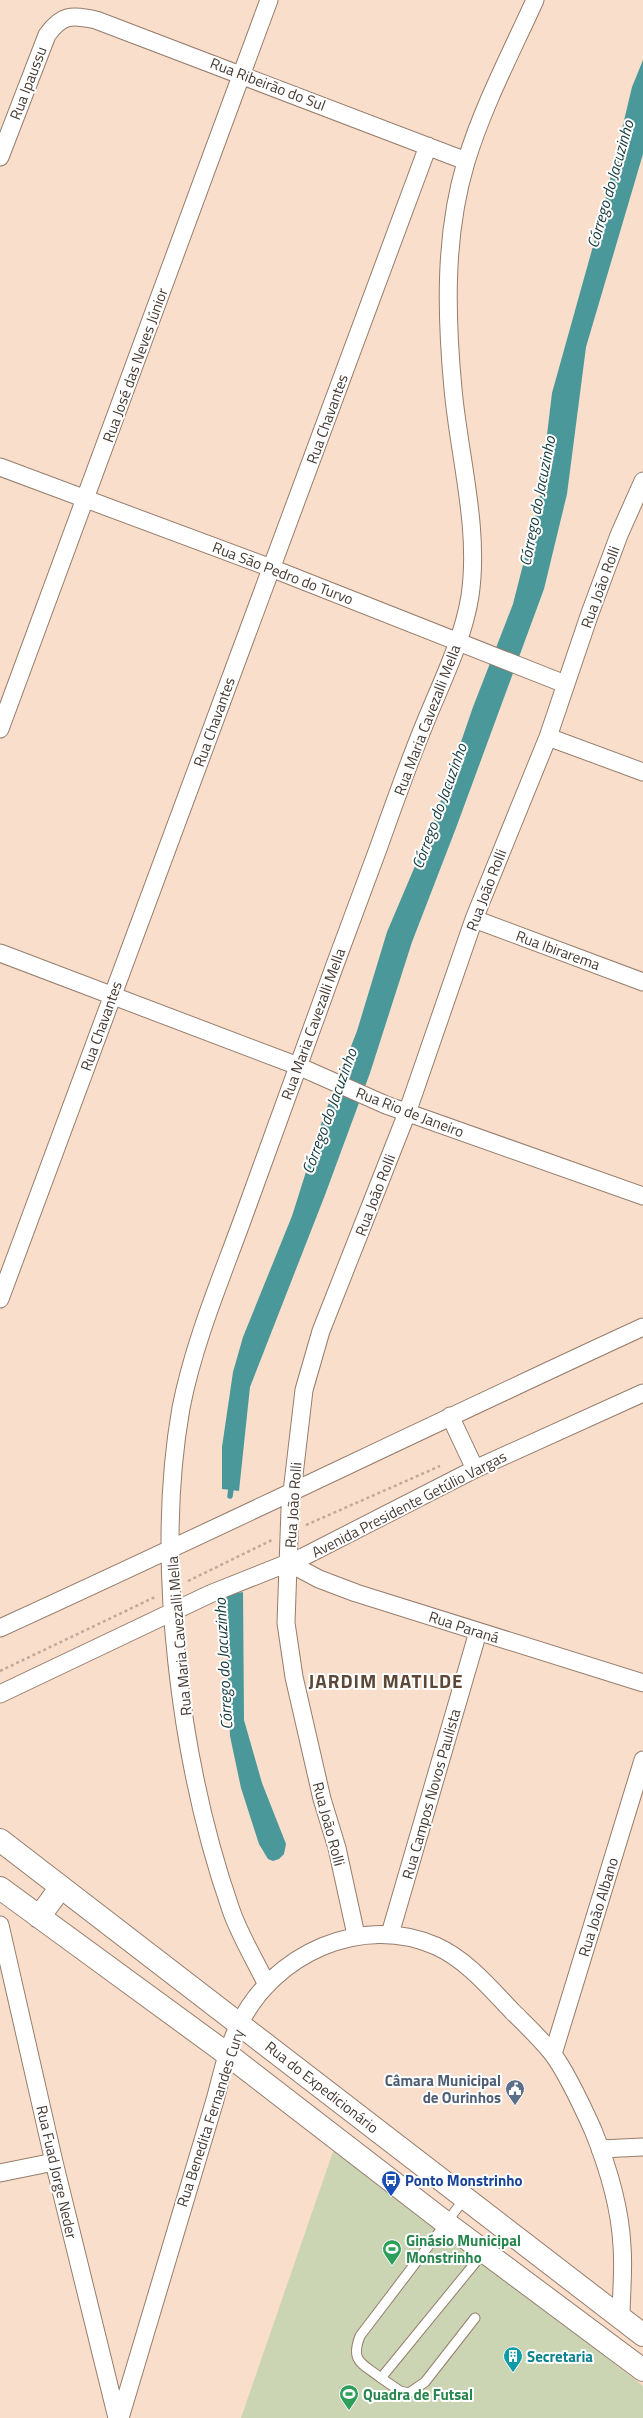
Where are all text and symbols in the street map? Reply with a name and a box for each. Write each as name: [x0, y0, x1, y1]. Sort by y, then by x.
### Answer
street label: Rua Ipaussu: [3, 43, 53, 123]
street label: Rua Ribeirão do Sul: [207, 51, 329, 117]
water label: Córrego do Jacuzinho: [580, 116, 640, 251]
street label: Rua José das Neves Júnior: [96, 285, 174, 445]
street label: Rua Chavantes: [300, 371, 354, 467]
water label: Córrego do Jacuzinho: [513, 433, 562, 568]
street label: Rua São Pedro do Turvo: [209, 536, 357, 611]
street label: Rua João Rolli: [574, 543, 626, 631]
street label: Rua Maria Cavezalli Mella: [388, 641, 467, 799]
street label: Rua Chavantes: [187, 674, 241, 770]
water label: Córrego do Jacuzinho: [405, 739, 473, 872]
street label: Rua João Rolli: [460, 846, 512, 934]
street label: Rua Ibirarema: [513, 924, 604, 976]
street label: Rua Maria Cavezalli Mella: [275, 944, 351, 1103]
street label: Rua Chavantes: [74, 978, 128, 1074]
water label: Córrego do Jacuzinho: [295, 1044, 363, 1177]
street label: Rua Rio de Janeiro: [353, 1081, 468, 1143]
street label: Rua João Rolli: [349, 1151, 401, 1239]
street label: Avenida Presidente Getúlio Vargas: [308, 1445, 510, 1563]
street label: Rua João Rolli: [279, 1461, 307, 1549]
street label: Rua Maria Cavezalli Mella: [161, 1555, 197, 1717]
water label: Córrego do Jacuzinho: [208, 1596, 238, 1730]
street label: Rua Paraná: [426, 1605, 503, 1649]
district label: JARDIM MATILDE: [308, 1666, 464, 1695]
street label: Rua Campos Novos Paulista: [396, 1706, 466, 1882]
street label: Rua João Rolli: [307, 1779, 351, 1869]
street label: Rua João Albano: [572, 1854, 624, 1959]
street label: Rua Benedita Fernandes Cury: [170, 2026, 250, 2210]
street label: Rua do Expedicionário: [260, 2035, 384, 2139]
place label: Câmara Municipal de Ourinhos: [385, 2069, 501, 2109]
public building icon: Câmara Municipal de Ourinhos: [504, 2078, 526, 2106]
street label: Rua Fuad Jorge Neder: [30, 2103, 84, 2241]
bus stop icon: Ponto Monstrinho: [380, 2169, 402, 2197]
place label: Ponto Monstrinho: [405, 2169, 522, 2192]
place label: Ginásio Municipal Monstrinho: [406, 2229, 521, 2269]
sports icon: Ginásio Municipal Monstrinho: [381, 2238, 403, 2266]
building icon: Secretaria: [502, 2345, 524, 2373]
place label: Secretaria: [527, 2345, 593, 2368]
sports icon: Quadra de Futsal: [338, 2383, 360, 2411]
place label: Quadra de Futsal: [363, 2383, 473, 2406]

